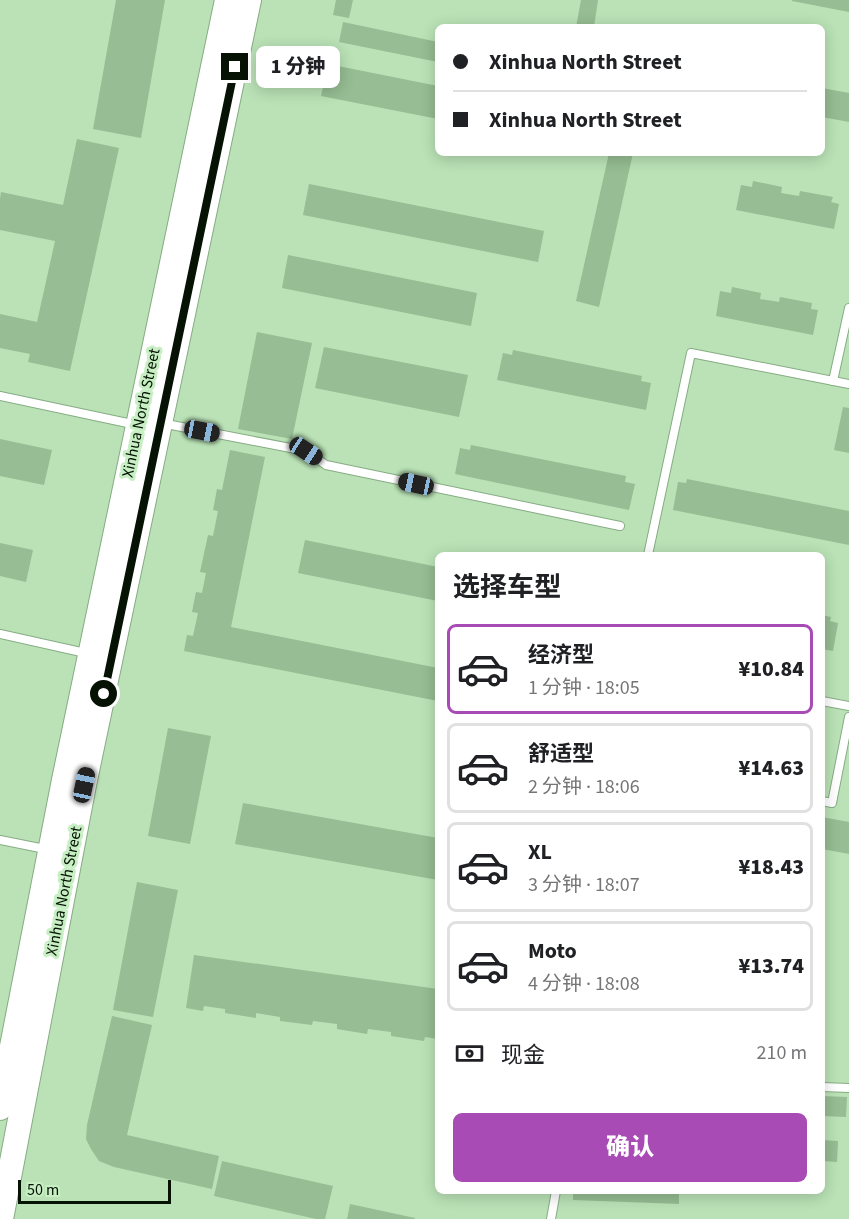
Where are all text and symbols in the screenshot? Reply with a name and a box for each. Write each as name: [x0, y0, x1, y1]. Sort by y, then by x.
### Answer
callout: 1 分钟: [256, 46, 340, 88]
text: Xinhua North Street: [489, 46, 682, 78]
route end: [221, 53, 248, 80]
text: 1 分钟: [271, 53, 325, 81]
text: Xinhua North Street: [489, 104, 682, 136]
street label: Xinhua North Street: [117, 346, 166, 480]
car: [183, 419, 221, 443]
car: [286, 434, 326, 468]
car: [397, 471, 435, 497]
text: 选择车型: [453, 568, 561, 607]
text: 经济型: [528, 639, 594, 671]
icon: car: [456, 642, 510, 696]
text: ¥10.84: [738, 653, 804, 685]
text: 1 分钟 · 18:05: [528, 674, 640, 702]
route start: [90, 680, 117, 707]
text: 舒适型: [528, 738, 594, 770]
icon: car: [456, 741, 510, 795]
text: ¥14.63: [738, 752, 804, 784]
car: [71, 766, 97, 804]
text: 2 分钟 · 18:06: [528, 773, 640, 801]
street label: Xinhua North Street: [41, 824, 87, 958]
text: XL: [528, 836, 552, 868]
icon: car: [456, 840, 510, 894]
text: ¥18.43: [738, 851, 804, 883]
text: 3 分钟 · 18:07: [528, 871, 640, 899]
text: Moto: [528, 935, 577, 967]
icon: car: [456, 939, 510, 993]
text: ¥13.74: [738, 950, 804, 982]
text: 4 分钟 · 18:08: [528, 970, 640, 998]
icon: cash: [453, 1037, 486, 1070]
text: 现金: [501, 1039, 545, 1071]
text: 210 m: [757, 1039, 807, 1067]
button: 确认: [453, 1113, 807, 1182]
scale bar: [18, 1177, 171, 1204]
text: 50 m: [27, 1179, 59, 1201]

